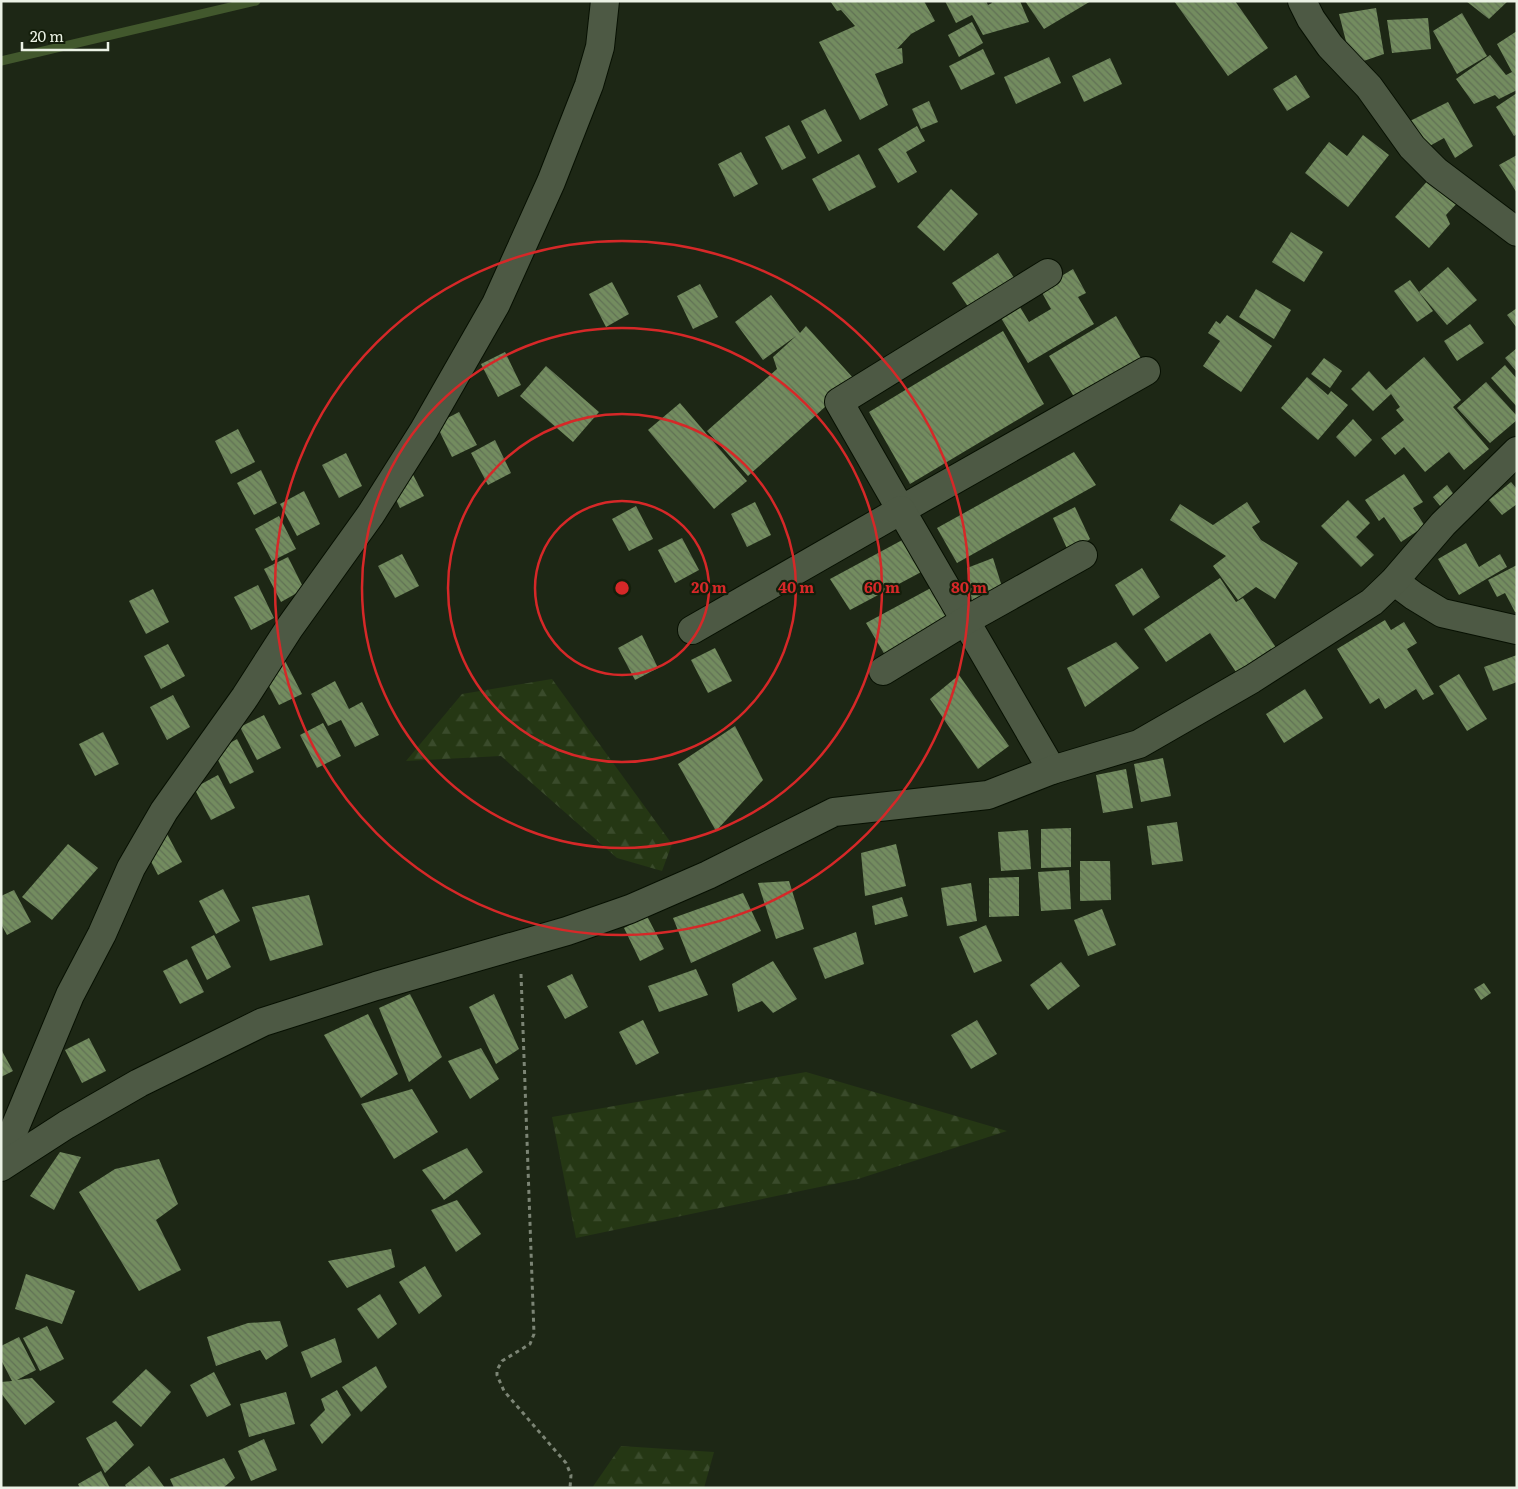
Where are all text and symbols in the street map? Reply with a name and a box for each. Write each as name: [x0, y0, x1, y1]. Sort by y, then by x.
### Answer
scale bar: [22, 20, 109, 52]
text: 20 m: [30, 24, 64, 47]
text: 20 m: [691, 575, 727, 598]
text: 40 m: [778, 575, 814, 598]
text: 60 m: [864, 575, 900, 598]
text: 80 m: [951, 575, 987, 598]
centre of rings: [613, 579, 631, 597]

